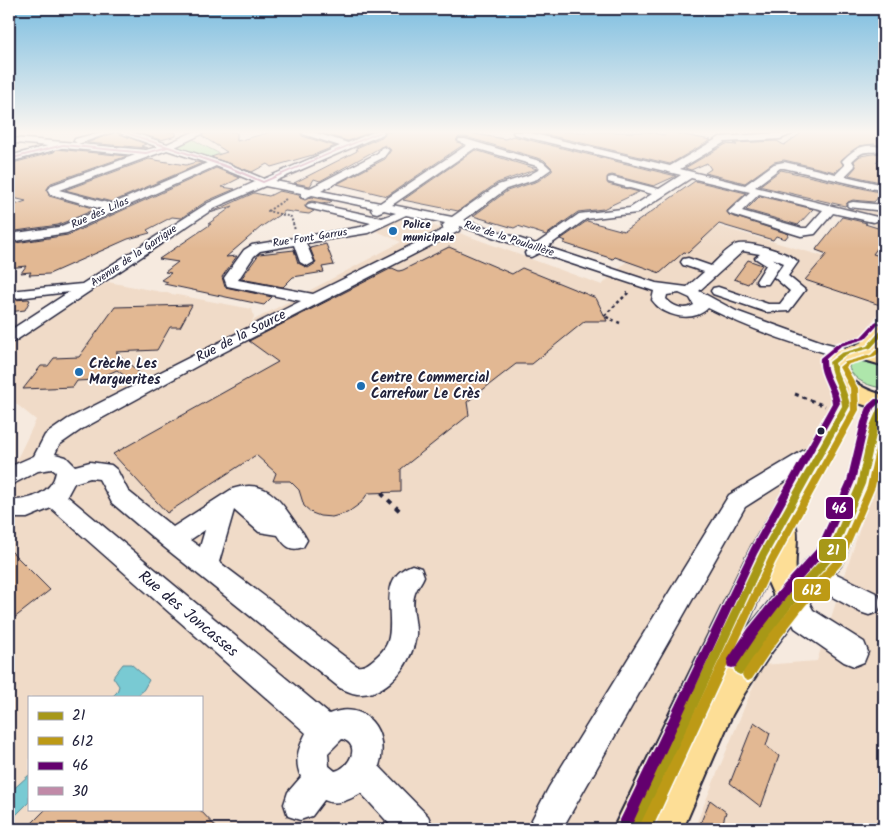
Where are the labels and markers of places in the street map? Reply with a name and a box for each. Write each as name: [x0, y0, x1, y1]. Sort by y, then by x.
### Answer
place label: Police municipale: [403, 216, 455, 247]
marker: Police municipale: [387, 225, 399, 237]
place label: Crèche Les Marguerites: [89, 353, 161, 391]
marker: Crèche Les Marguerites: [73, 366, 85, 378]
place label: Centre Commercial Carrefour Le Crès: [371, 367, 489, 405]
marker: Centre Commercial Carrefour Le Crès: [355, 380, 367, 392]
unlabelled marker: [816, 426, 826, 436]

